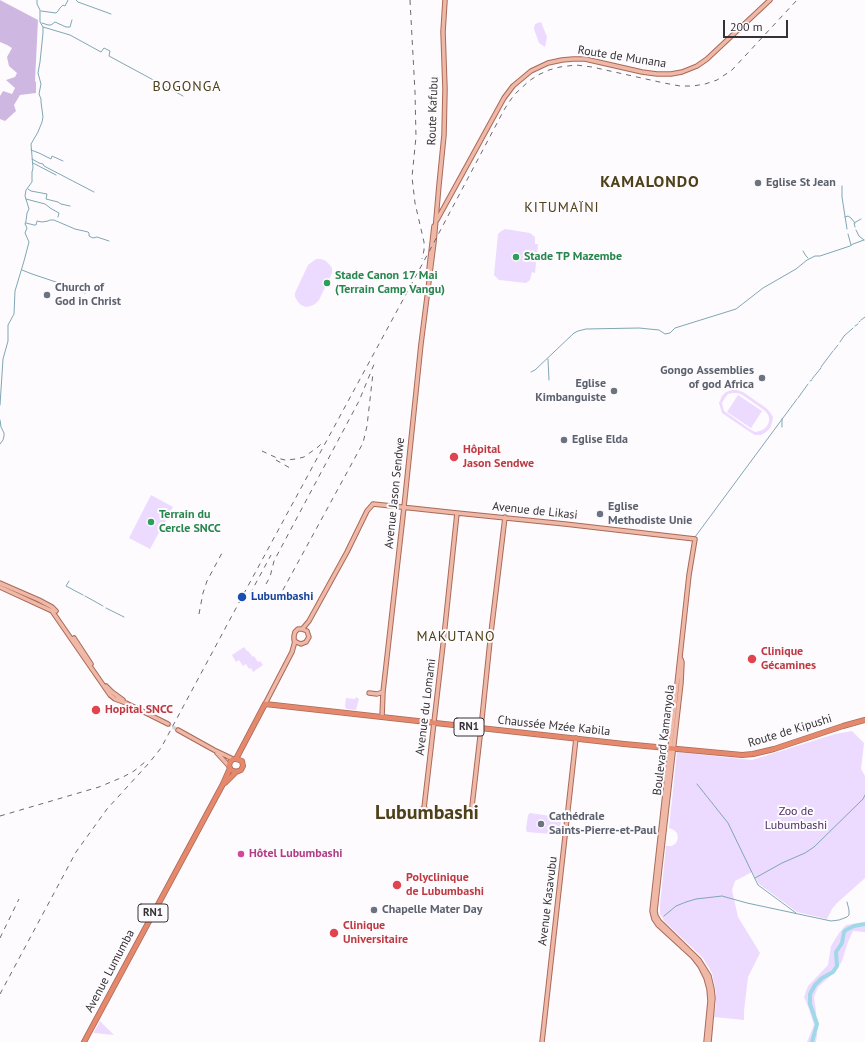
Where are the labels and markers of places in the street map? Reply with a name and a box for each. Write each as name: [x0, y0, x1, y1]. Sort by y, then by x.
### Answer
place label: Eglise St Jean: [766, 176, 836, 190]
marker: Eglise St Jean: [753, 178, 763, 188]
place label: Stade TP Mazembe: [524, 250, 622, 264]
marker: Stade TP Mazembe: [511, 252, 521, 262]
place label: Stade Canon 17 Mai (Terrain Camp Vangu): [335, 269, 445, 297]
marker: Stade Canon 17 Mai (Terrain Camp Vangu): [322, 278, 332, 288]
place label: Church of God in Christ: [55, 281, 121, 309]
marker: Church of God in Christ: [42, 290, 52, 300]
place label: Gongo Assemblies of god Africa: [660, 364, 754, 392]
marker: Gongo Assemblies of god Africa: [757, 373, 767, 383]
place label: Eglise Kimbanguiste: [535, 377, 606, 405]
marker: Eglise Kimbanguiste: [609, 386, 619, 396]
place label: Eglise Elda: [572, 433, 628, 447]
marker: Eglise Elda: [559, 435, 569, 445]
place label: Hôpital Jason Sendwe: [463, 443, 534, 471]
marker: Hôpital Jason Sendwe: [448, 451, 460, 463]
place label: Eglise Methodiste Unie: [608, 500, 692, 528]
place label: Terrain du Cercle SNCC: [159, 508, 221, 536]
marker: Eglise Methodiste Unie: [595, 509, 605, 519]
marker: Terrain du Cercle SNCC: [146, 517, 156, 527]
place label: Lubumbashi: [251, 590, 313, 604]
marker: Lubumbashi: [236, 591, 248, 603]
place label: Clinique Gécamines: [761, 645, 816, 673]
marker: Clinique Gécamines: [746, 653, 758, 665]
place label: Hopital SNCC: [105, 703, 173, 717]
marker: Hopital SNCC: [90, 704, 102, 716]
place label: Cathédrale Saints-Pierre-et-Paul: [549, 810, 657, 838]
marker: Cathédrale Saints-Pierre-et-Paul: [536, 819, 546, 829]
place label: Hôtel Lubumbashi: [249, 847, 342, 861]
marker: Hôtel Lubumbashi: [236, 849, 246, 859]
place label: Polyclinique de Lubumbashi: [406, 871, 484, 899]
marker: Polyclinique de Lubumbashi: [391, 879, 403, 891]
place label: Chapelle Mater Day: [382, 903, 482, 917]
marker: Chapelle Mater Day: [369, 905, 379, 915]
place label: Clinique Universitaire: [343, 919, 408, 947]
marker: Clinique Universitaire: [328, 927, 340, 939]

